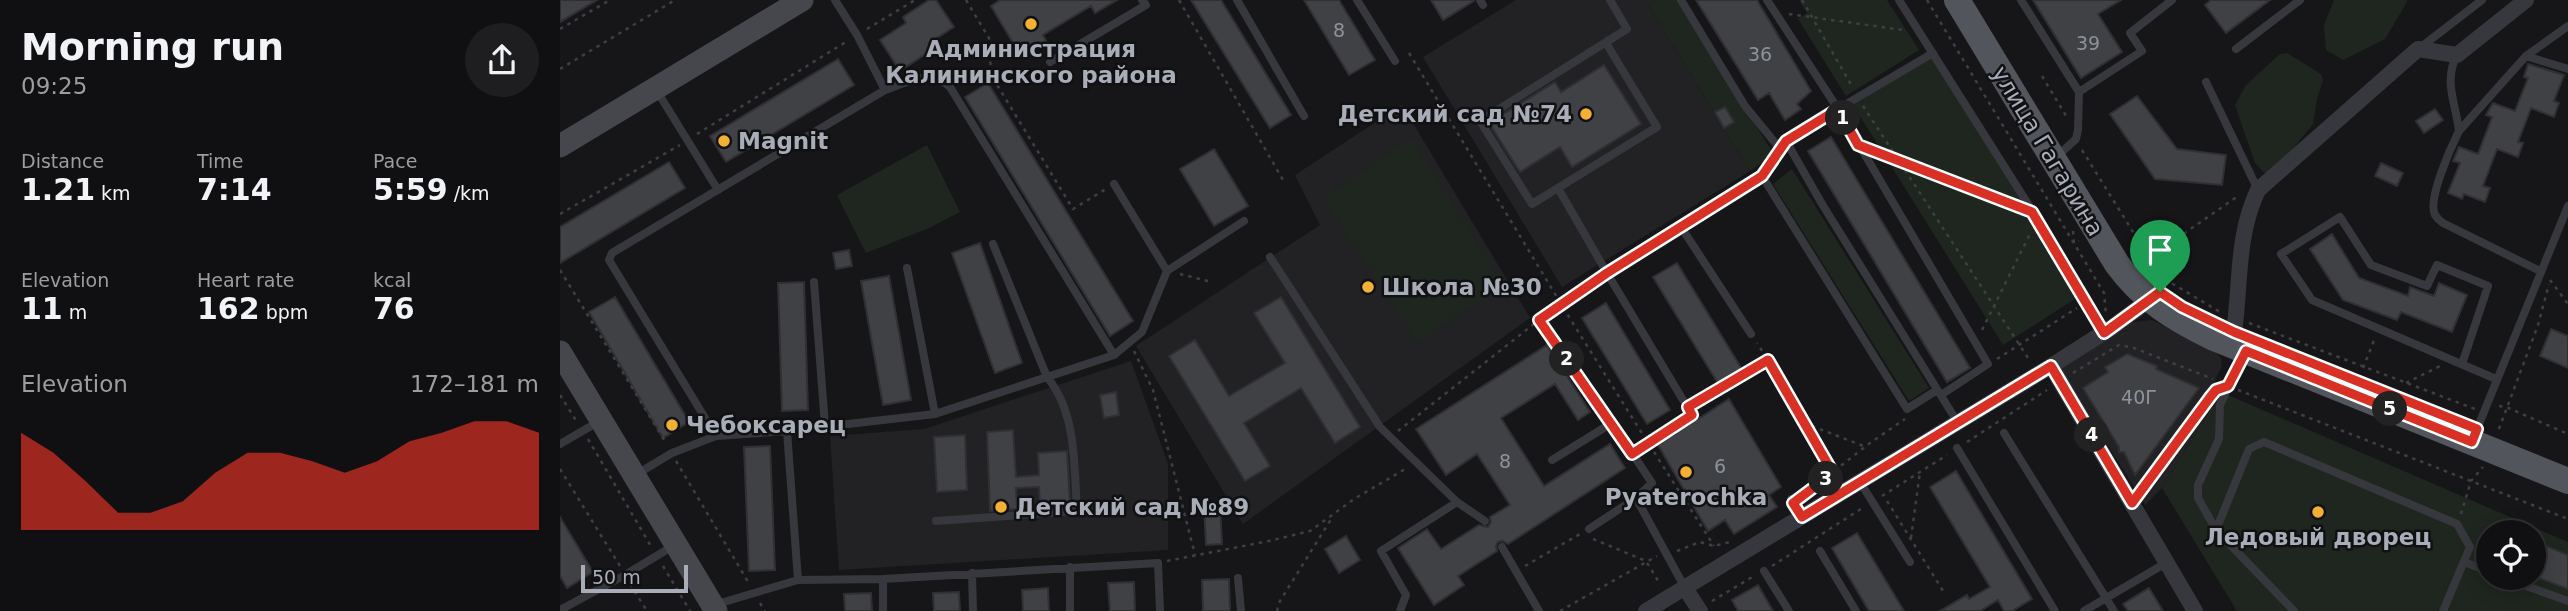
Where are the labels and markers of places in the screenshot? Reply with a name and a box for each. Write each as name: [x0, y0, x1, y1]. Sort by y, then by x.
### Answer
marker: Администрация Калининского района: [1023, 16, 1039, 32]
place label: Администрация Калининского района: [885, 36, 1177, 88]
pin: 1: [1826, 100, 1860, 136]
place label: Детский сад №74: [1338, 101, 1572, 127]
marker: Детский сад №74: [1578, 106, 1594, 122]
place label: Magnit: [738, 128, 828, 154]
marker: Magnit: [716, 133, 732, 149]
pin: [2130, 220, 2190, 292]
place label: Школа №30: [1382, 274, 1542, 300]
marker: Школа №30: [1360, 279, 1376, 295]
pin: 2: [1550, 342, 1584, 376]
pin: 5: [2372, 392, 2408, 426]
place label: Чебоксарец: [686, 412, 846, 438]
marker: Чебоксарец: [664, 417, 680, 433]
pin: 4: [2074, 418, 2110, 452]
pin: 3: [1808, 462, 1844, 496]
marker: Pyaterochka: [1678, 464, 1694, 480]
place label: Pyaterochka: [1605, 484, 1767, 510]
place label: Детский сад №89: [1015, 494, 1249, 520]
marker: Детский сад №89: [993, 499, 1009, 515]
marker: Ледовый дворец: [2310, 504, 2326, 520]
place label: Ледовый дворец: [2205, 524, 2431, 550]

